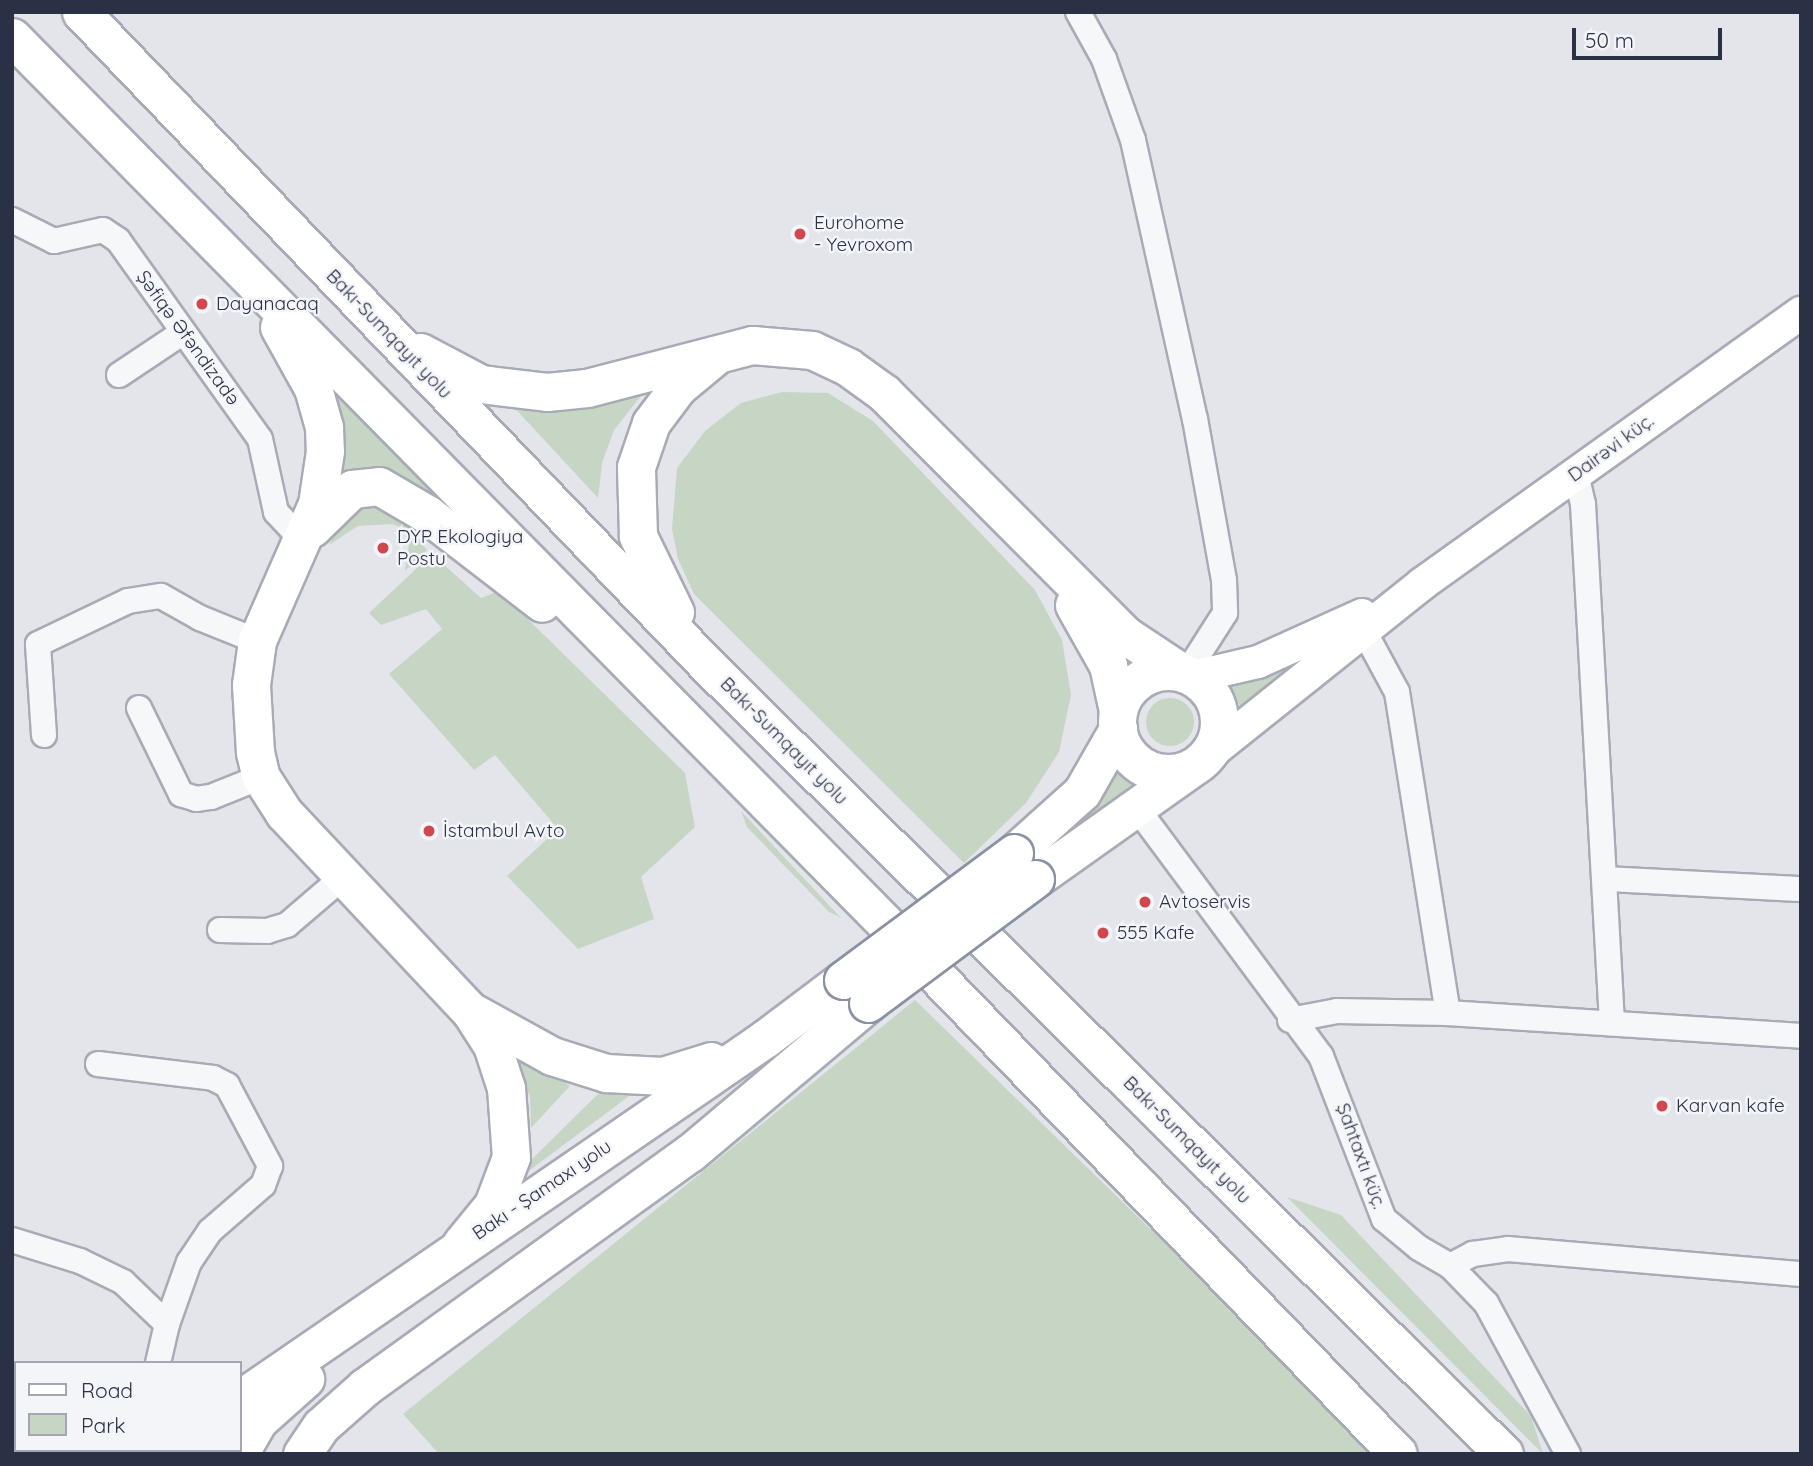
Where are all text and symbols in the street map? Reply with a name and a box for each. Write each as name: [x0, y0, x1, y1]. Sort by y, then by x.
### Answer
scale bar: [1575, 14, 1726, 58]
text: 50 m: [1585, 27, 1634, 53]
place label: Eurohome - Yevroxom: [814, 212, 913, 256]
marker: Eurohome - Yevroxom: [792, 226, 808, 242]
street label: Bakı-Sumqayıt yolu: [321, 265, 457, 403]
street label: Şəfiqə Əfəndizadə: [131, 266, 245, 410]
place label: Dayanacaq: [216, 293, 319, 315]
marker: Dayanacaq: [194, 296, 210, 312]
street label: Dairəvi küç.: [1564, 409, 1658, 487]
place label: DYP Ekologiya Postu: [397, 526, 523, 570]
marker: DYP Ekologiya Postu: [375, 540, 391, 556]
street label: Bakı-Sumqayıt yolu: [715, 672, 853, 810]
place label: İstambul Avto: [443, 820, 564, 842]
marker: İstambul Avto: [421, 823, 437, 839]
place label: Avtoservis: [1159, 891, 1251, 913]
marker: Avtoservis: [1137, 894, 1153, 910]
place label: 555 Kafe: [1117, 922, 1194, 944]
marker: 555 Kafe: [1095, 925, 1111, 941]
street label: Bakı-Sumqayıt yolu: [1118, 1071, 1256, 1209]
place label: Karvan kafe: [1676, 1095, 1785, 1117]
marker: Karvan kafe: [1654, 1098, 1670, 1114]
street label: Şahtaxtı küç.: [1331, 1100, 1391, 1212]
street label: Bakı - Şamaxı yolu: [468, 1135, 616, 1245]
legend: [14, 1361, 242, 1452]
text: Road: [81, 1377, 133, 1403]
text: Park: [81, 1412, 125, 1438]

